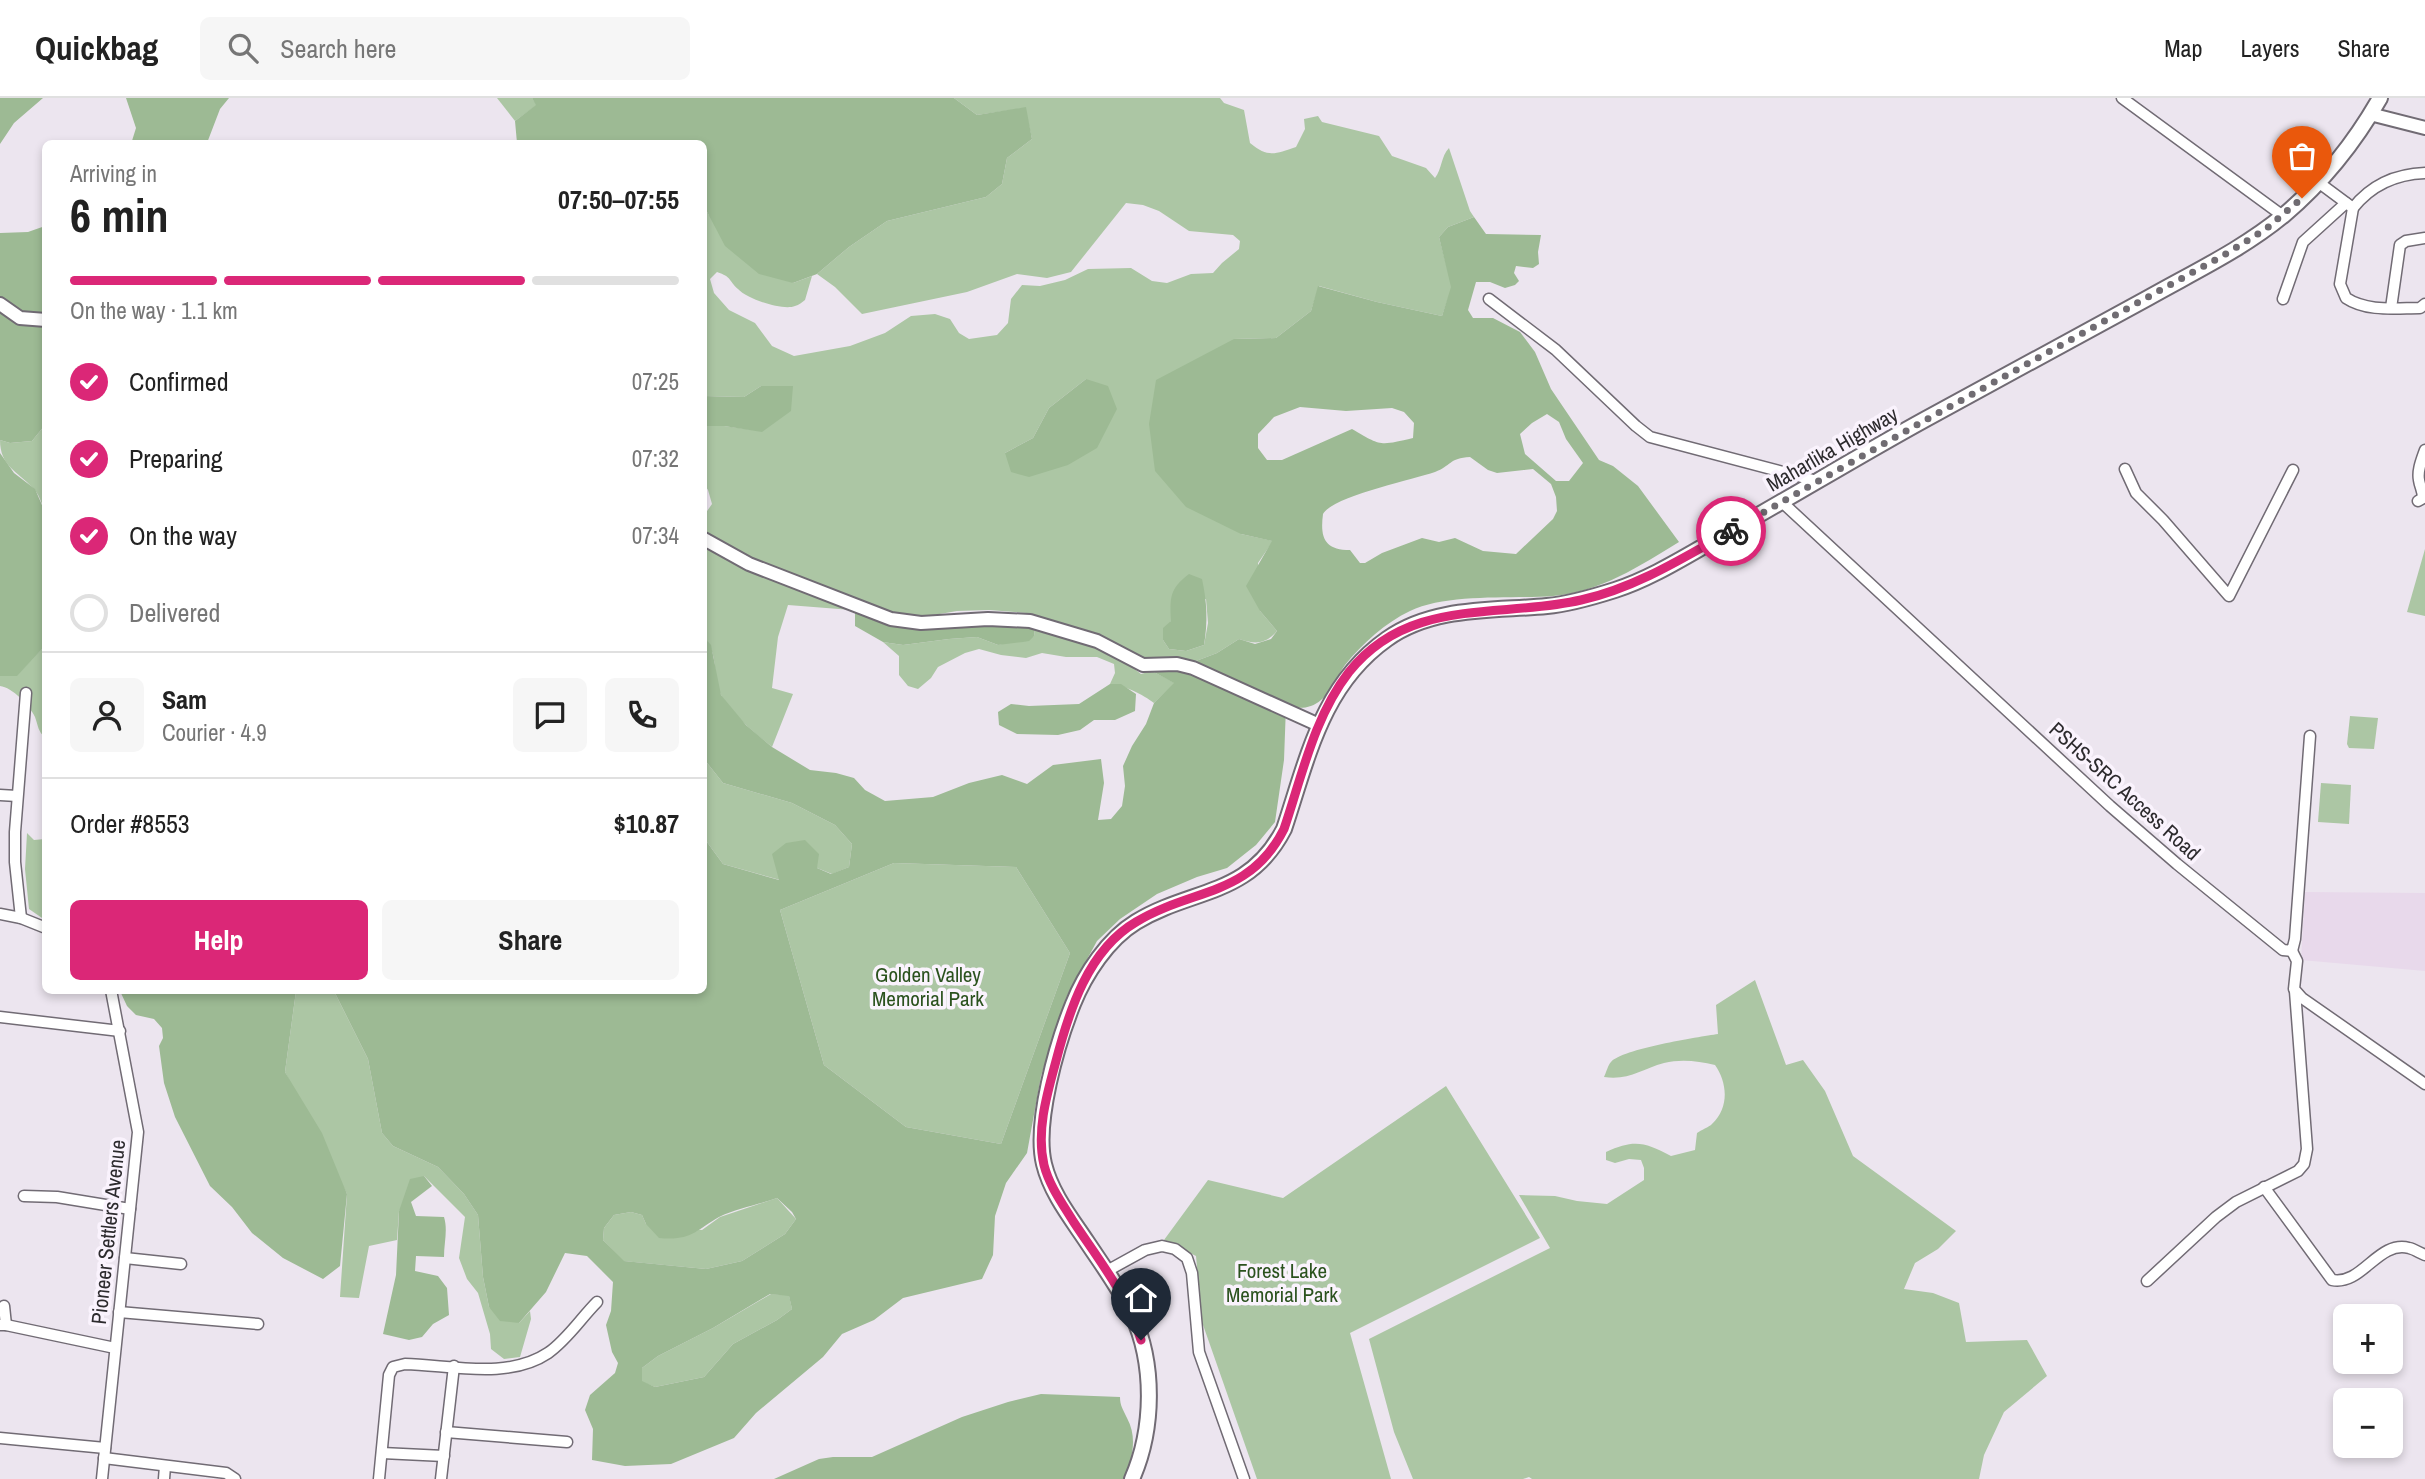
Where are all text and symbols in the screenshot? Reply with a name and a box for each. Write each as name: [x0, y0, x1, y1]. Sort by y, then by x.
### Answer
search box: [200, 17, 690, 80]
text: Quickbag: [35, 26, 158, 70]
icon: search: [224, 29, 262, 67]
text: Search here: [280, 31, 396, 66]
text: Map: [2164, 32, 2202, 64]
text: Layers: [2240, 32, 2299, 64]
text: Share: [2337, 32, 2390, 64]
pin: [2272, 126, 2332, 198]
icon: bag: [2283, 137, 2321, 175]
text: Arriving in: [70, 158, 157, 189]
text: 07:50–07:55: [558, 182, 679, 217]
text: 6 min: [70, 184, 169, 246]
text: On the way · 1.1 km: [70, 295, 238, 326]
icon: check: [70, 363, 108, 401]
text: Confirmed: [129, 364, 229, 399]
text: 07:25: [632, 366, 679, 397]
street label: Maharlika Highway: [1761, 399, 1903, 498]
icon: check: [70, 440, 108, 478]
text: Preparing: [129, 441, 223, 476]
text: 07:32: [632, 443, 679, 474]
courier: [1696, 496, 1766, 566]
icon: bike: [1712, 512, 1750, 550]
icon: check: [70, 517, 108, 555]
text: On the way: [129, 518, 237, 553]
text: 07:34: [632, 520, 679, 551]
text: Delivered: [129, 595, 220, 630]
button: person: [70, 678, 144, 752]
button: chat: [513, 678, 587, 752]
button: phone: [605, 678, 679, 752]
text: Sam: [162, 682, 207, 717]
street label: PSHS-SRC Access Road: [2043, 715, 2207, 867]
text: Courier · 4.9: [162, 717, 267, 748]
text: Order #8553: [70, 806, 190, 841]
text: $10.87: [614, 806, 679, 841]
button: Help: [70, 900, 368, 980]
button: Share: [382, 900, 679, 980]
park label: Golden Valley Memorial Park: [872, 960, 984, 1013]
street label: Pioneer Settlers Avenue: [84, 1138, 132, 1326]
park label: Forest Lake Memorial Park: [1226, 1256, 1338, 1309]
pin: [1111, 1268, 1171, 1340]
icon: home: [1122, 1279, 1160, 1317]
map controls: [2333, 1304, 2403, 1458]
button: +: [2333, 1304, 2403, 1374]
button: −: [2333, 1388, 2403, 1458]

